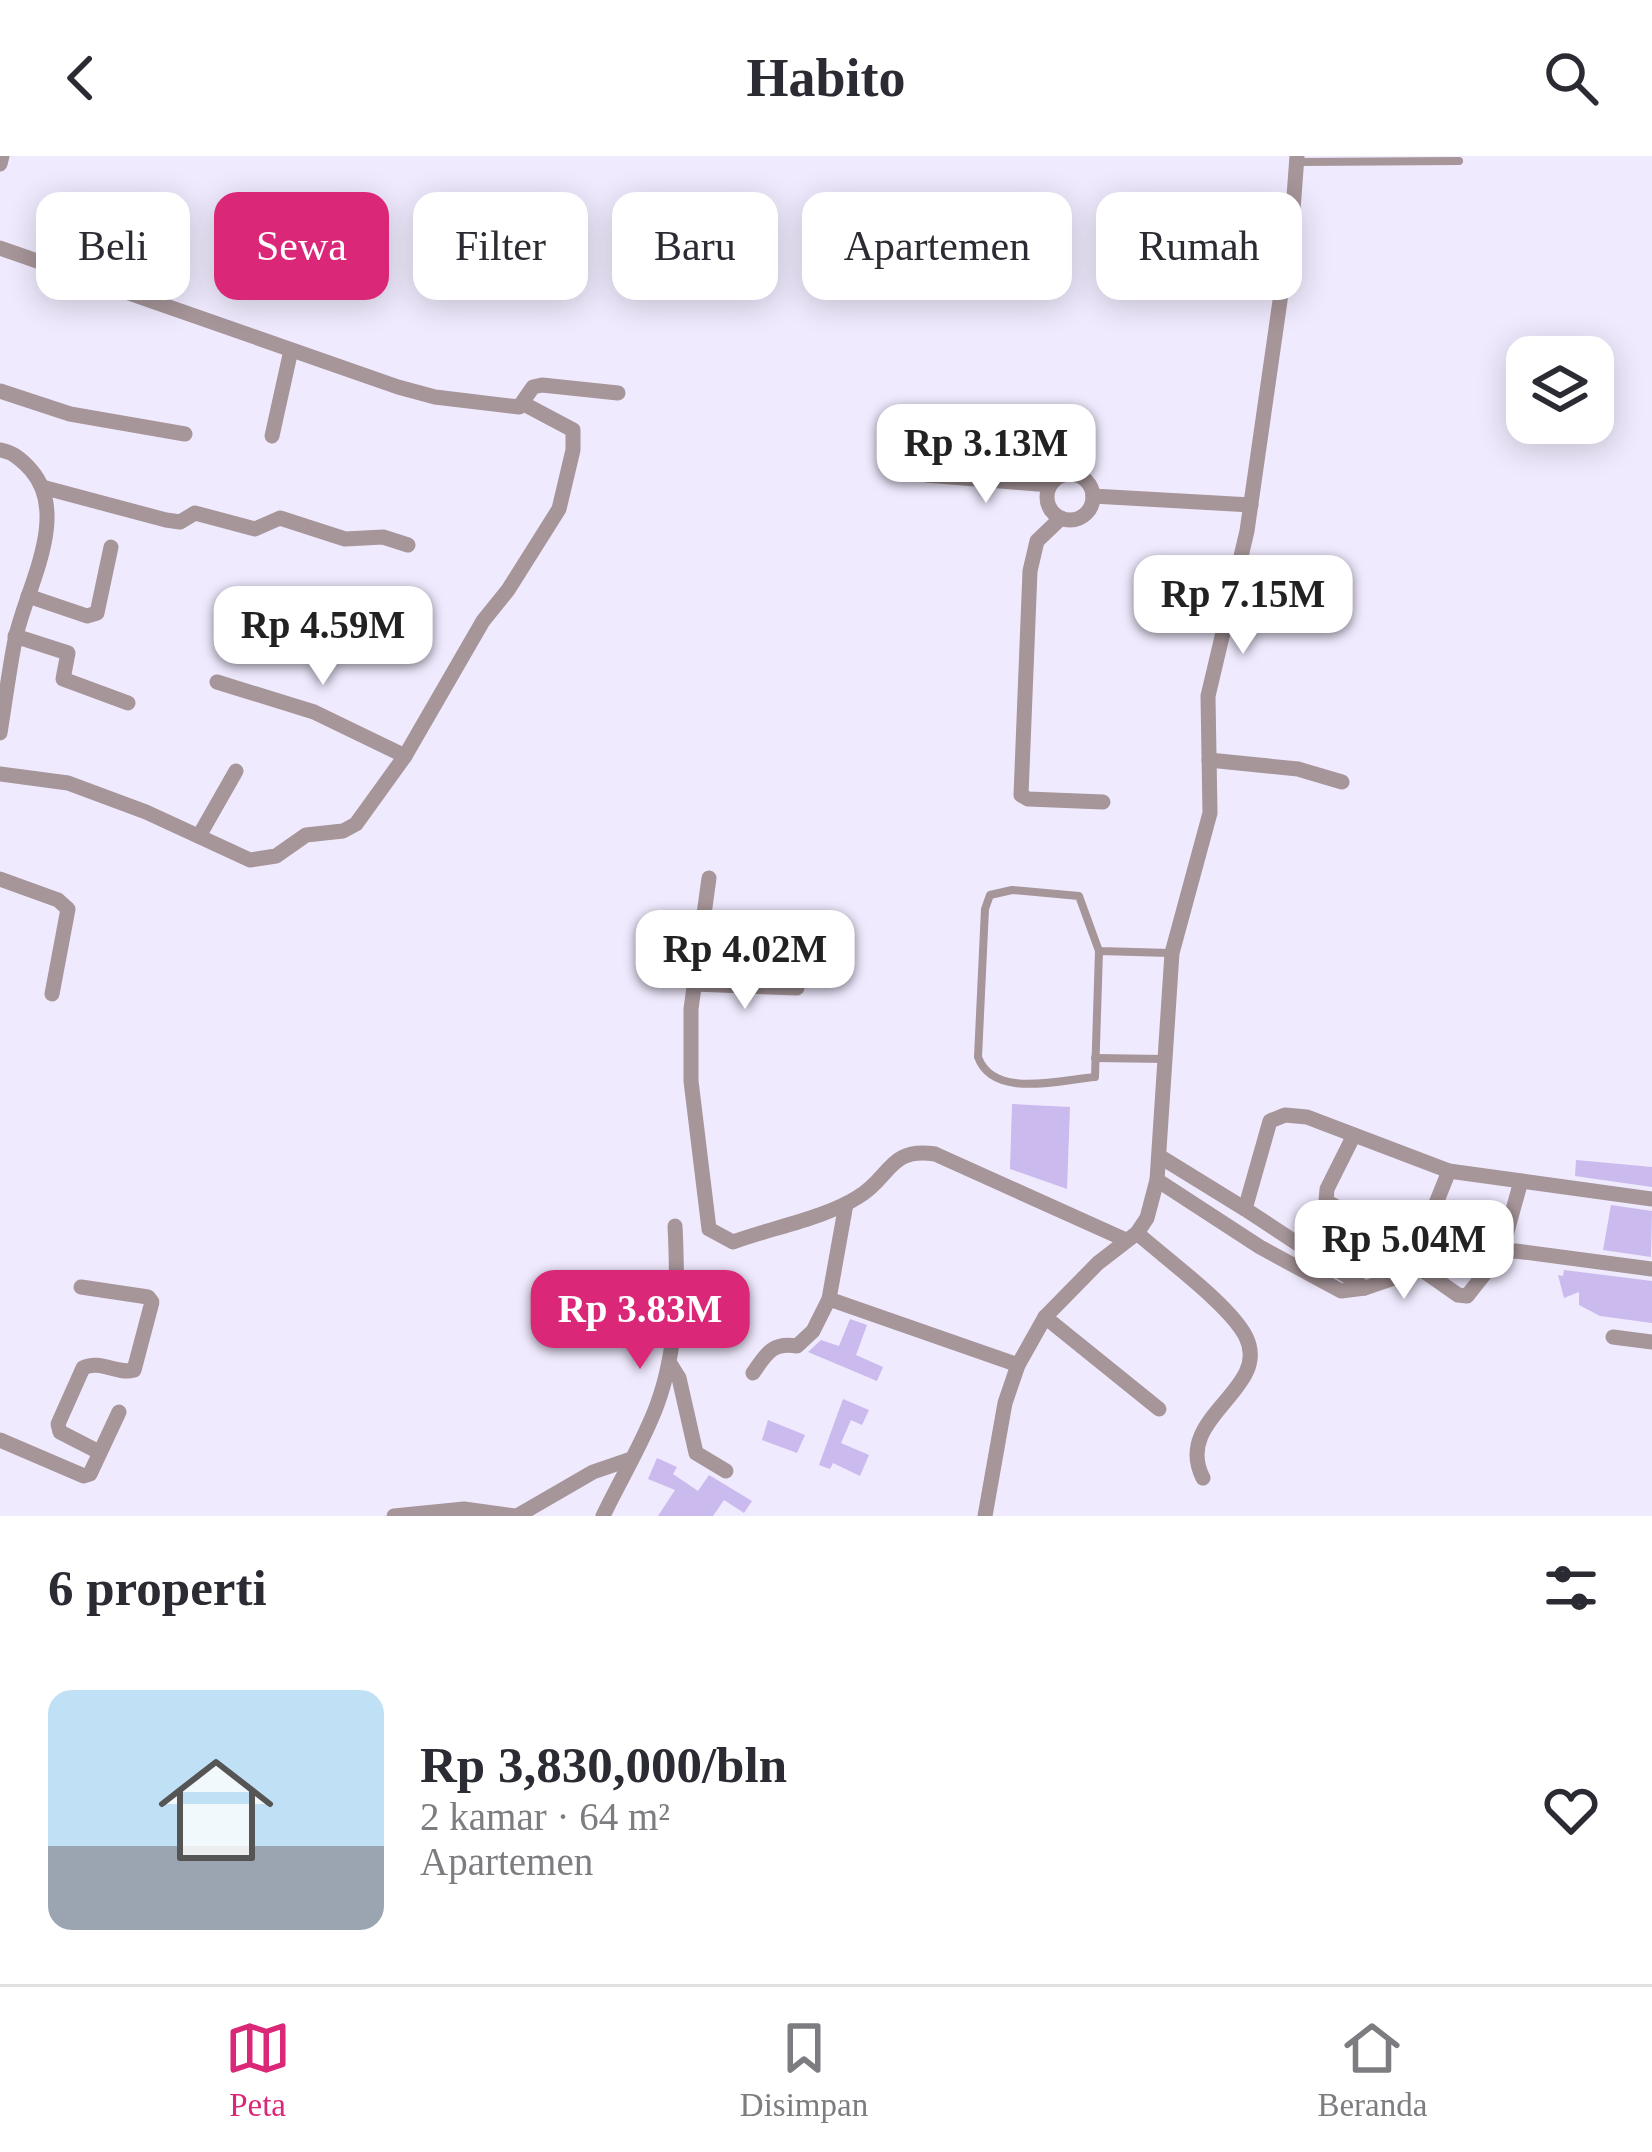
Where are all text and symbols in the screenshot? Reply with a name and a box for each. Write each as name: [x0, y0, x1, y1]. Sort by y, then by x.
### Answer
icon: back: [48, 45, 114, 111]
icon: search: [1538, 45, 1604, 111]
text: Habito: [746, 48, 906, 108]
chip: Beli: [36, 192, 190, 300]
chip: Sewa: [214, 192, 389, 300]
chip: Filter: [413, 192, 588, 300]
chip: Baru: [612, 192, 778, 300]
chip: Apartemen: [802, 192, 1072, 300]
chip: Rumah: [1096, 192, 1302, 300]
map controls: [1506, 336, 1614, 444]
button: layers: [1506, 336, 1614, 444]
pin: Rp 3.13M: [862, 404, 1110, 506]
text: Rp 3.13M: [904, 421, 1068, 464]
pin: Rp 7.15M: [1119, 555, 1367, 657]
text: Rp 7.15M: [1161, 572, 1325, 615]
pin: Rp 4.59M: [199, 586, 447, 688]
text: Rp 4.59M: [241, 603, 405, 646]
pin: Rp 4.02M: [621, 910, 869, 1012]
text: Rp 4.02M: [663, 927, 827, 970]
pin: Rp 5.04M: [1280, 1200, 1528, 1302]
text: Rp 5.04M: [1322, 1217, 1486, 1260]
pin: Rp 3.83M: [516, 1270, 764, 1372]
text: Rp 3.83M: [558, 1287, 722, 1330]
icon: filters: [1538, 1555, 1604, 1621]
text: 6 properti: [48, 1560, 267, 1616]
text: Rp 3,830,000/bln: [420, 1737, 787, 1793]
icon: home: [144, 1738, 288, 1882]
icon: heart: [1538, 1777, 1604, 1843]
text: 2 kamar · 64 m²: [420, 1795, 670, 1838]
text: Apartemen: [420, 1840, 593, 1883]
tab: Peta: [225, 2015, 291, 2124]
tab: Disimpan: [740, 2015, 868, 2124]
tab: Beranda: [1317, 2015, 1427, 2124]

